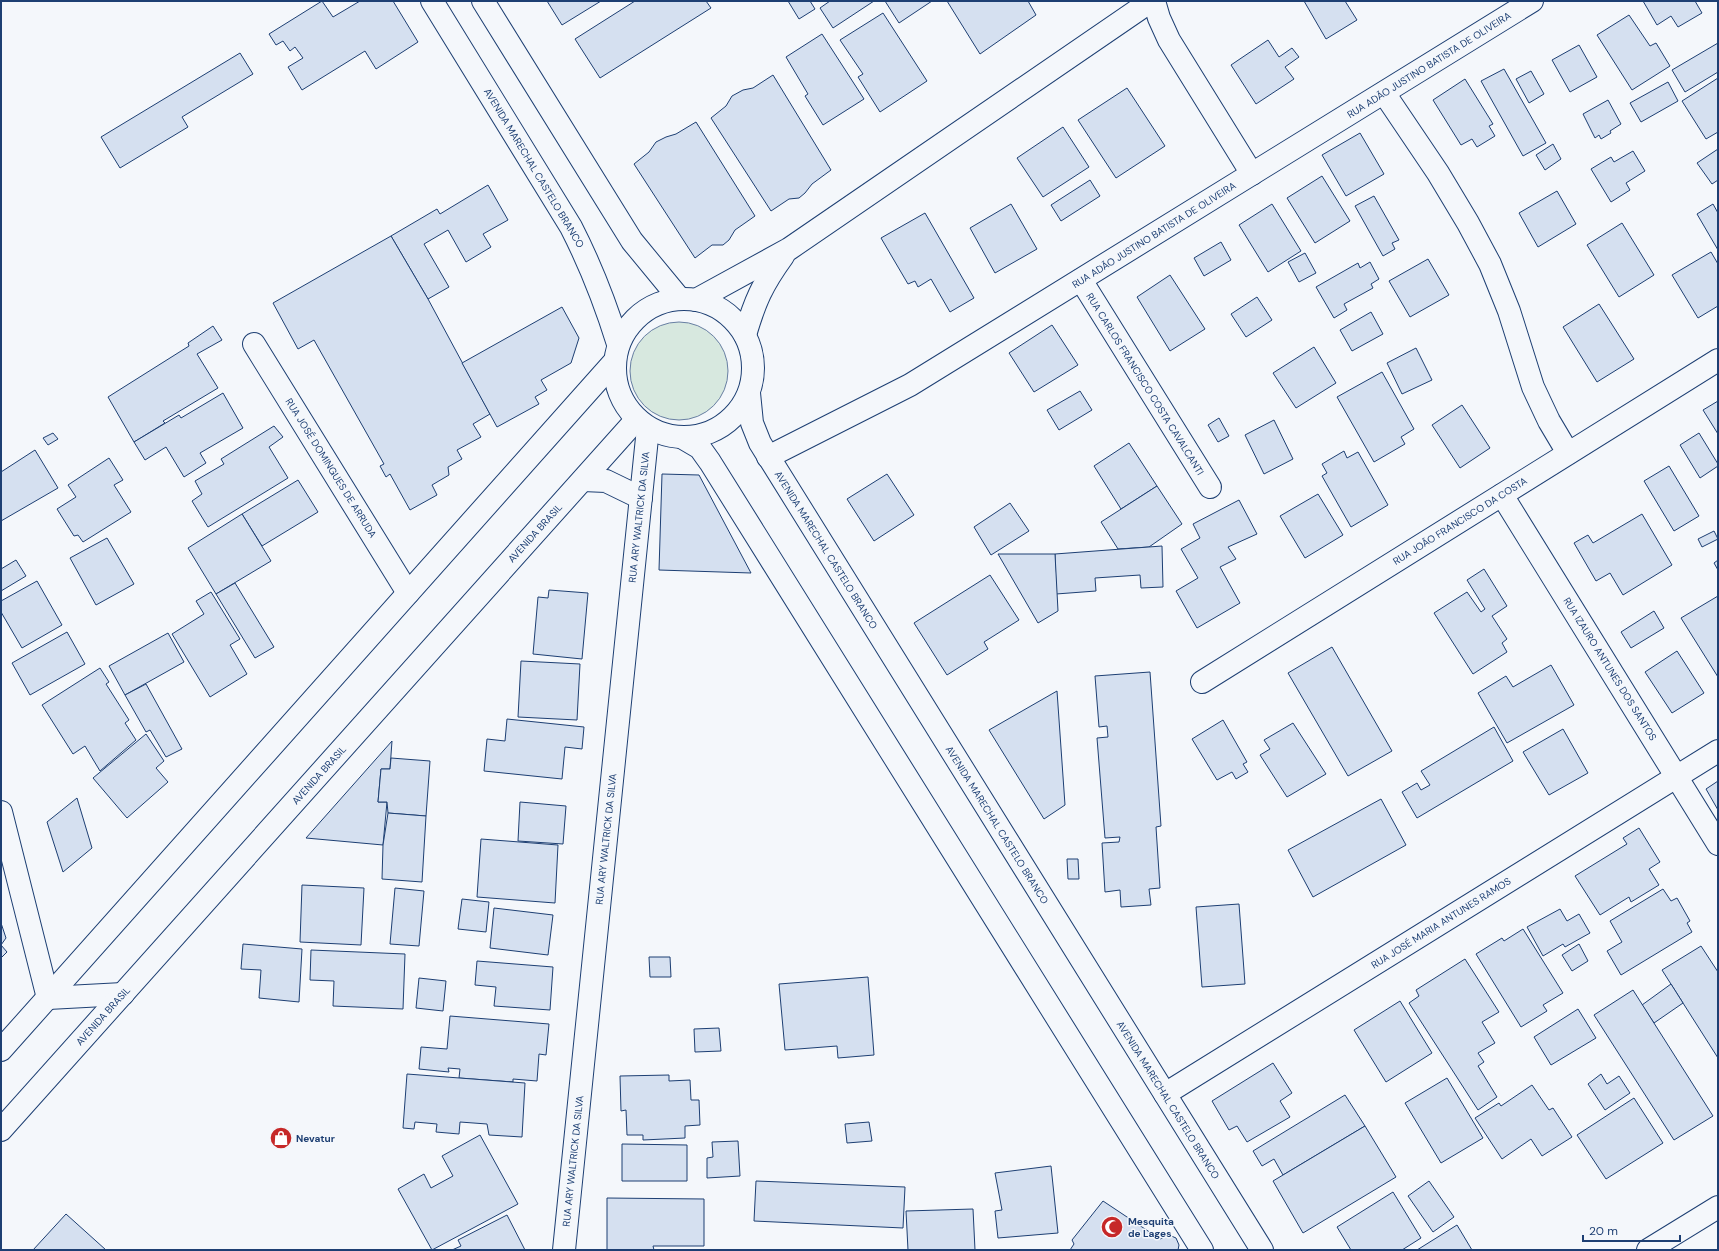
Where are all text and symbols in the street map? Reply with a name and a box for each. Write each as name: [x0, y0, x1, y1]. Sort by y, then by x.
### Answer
street label: RUA ADÃO JUSTINO BATISTA DE OLIVEIRA: [1345, 9, 1514, 121]
street label: AVENIDA MARECHAL CASTELO BRANCO: [481, 86, 587, 250]
street label: RUA ADÃO JUSTINO BATISTA DE OLIVEIRA: [1070, 179, 1239, 291]
street label: RUA CARLOS FRANCISCO COSTA CAVALCANTI: [1083, 290, 1207, 478]
street label: RUA JOSÉ DOMINGUES DE ARRUDA: [283, 396, 380, 541]
street label: RUA ARY WALTRICK DA SILVA: [626, 450, 652, 583]
street label: AVENIDA MARECHAL CASTELO BRANCO: [772, 468, 880, 632]
street label: RUA JOÃO FRANCISCO DA COSTA: [1391, 474, 1530, 568]
street label: AVENIDA BRASIL: [505, 501, 565, 565]
street label: RUA IZAURO ANTUNES DOS SANTOS: [1560, 595, 1660, 743]
street label: AVENIDA BRASIL: [289, 743, 349, 807]
street label: AVENIDA MARECHAL CASTELO BRANCO: [943, 743, 1051, 907]
street label: RUA ARY WALTRICK DA SILVA: [593, 772, 619, 905]
street label: RUA JOSÉ MARIA ANTUNES RAMOS: [1369, 874, 1513, 972]
street label: AVENIDA BRASIL: [73, 984, 133, 1048]
street label: AVENIDA MARECHAL CASTELO BRANCO: [1114, 1018, 1222, 1182]
street label: RUA ARY WALTRICK DA SILVA: [560, 1094, 586, 1227]
shop icon: Nevatur: [268, 1125, 294, 1151]
place label: Nevatur: [296, 1132, 335, 1145]
mosque icon: Mesquita de Lages: [1099, 1214, 1125, 1240]
place label: Mesquita de Lages: [1128, 1215, 1174, 1240]
scale bar: [1583, 1217, 1680, 1243]
text: 20 m: [1589, 1223, 1618, 1239]

